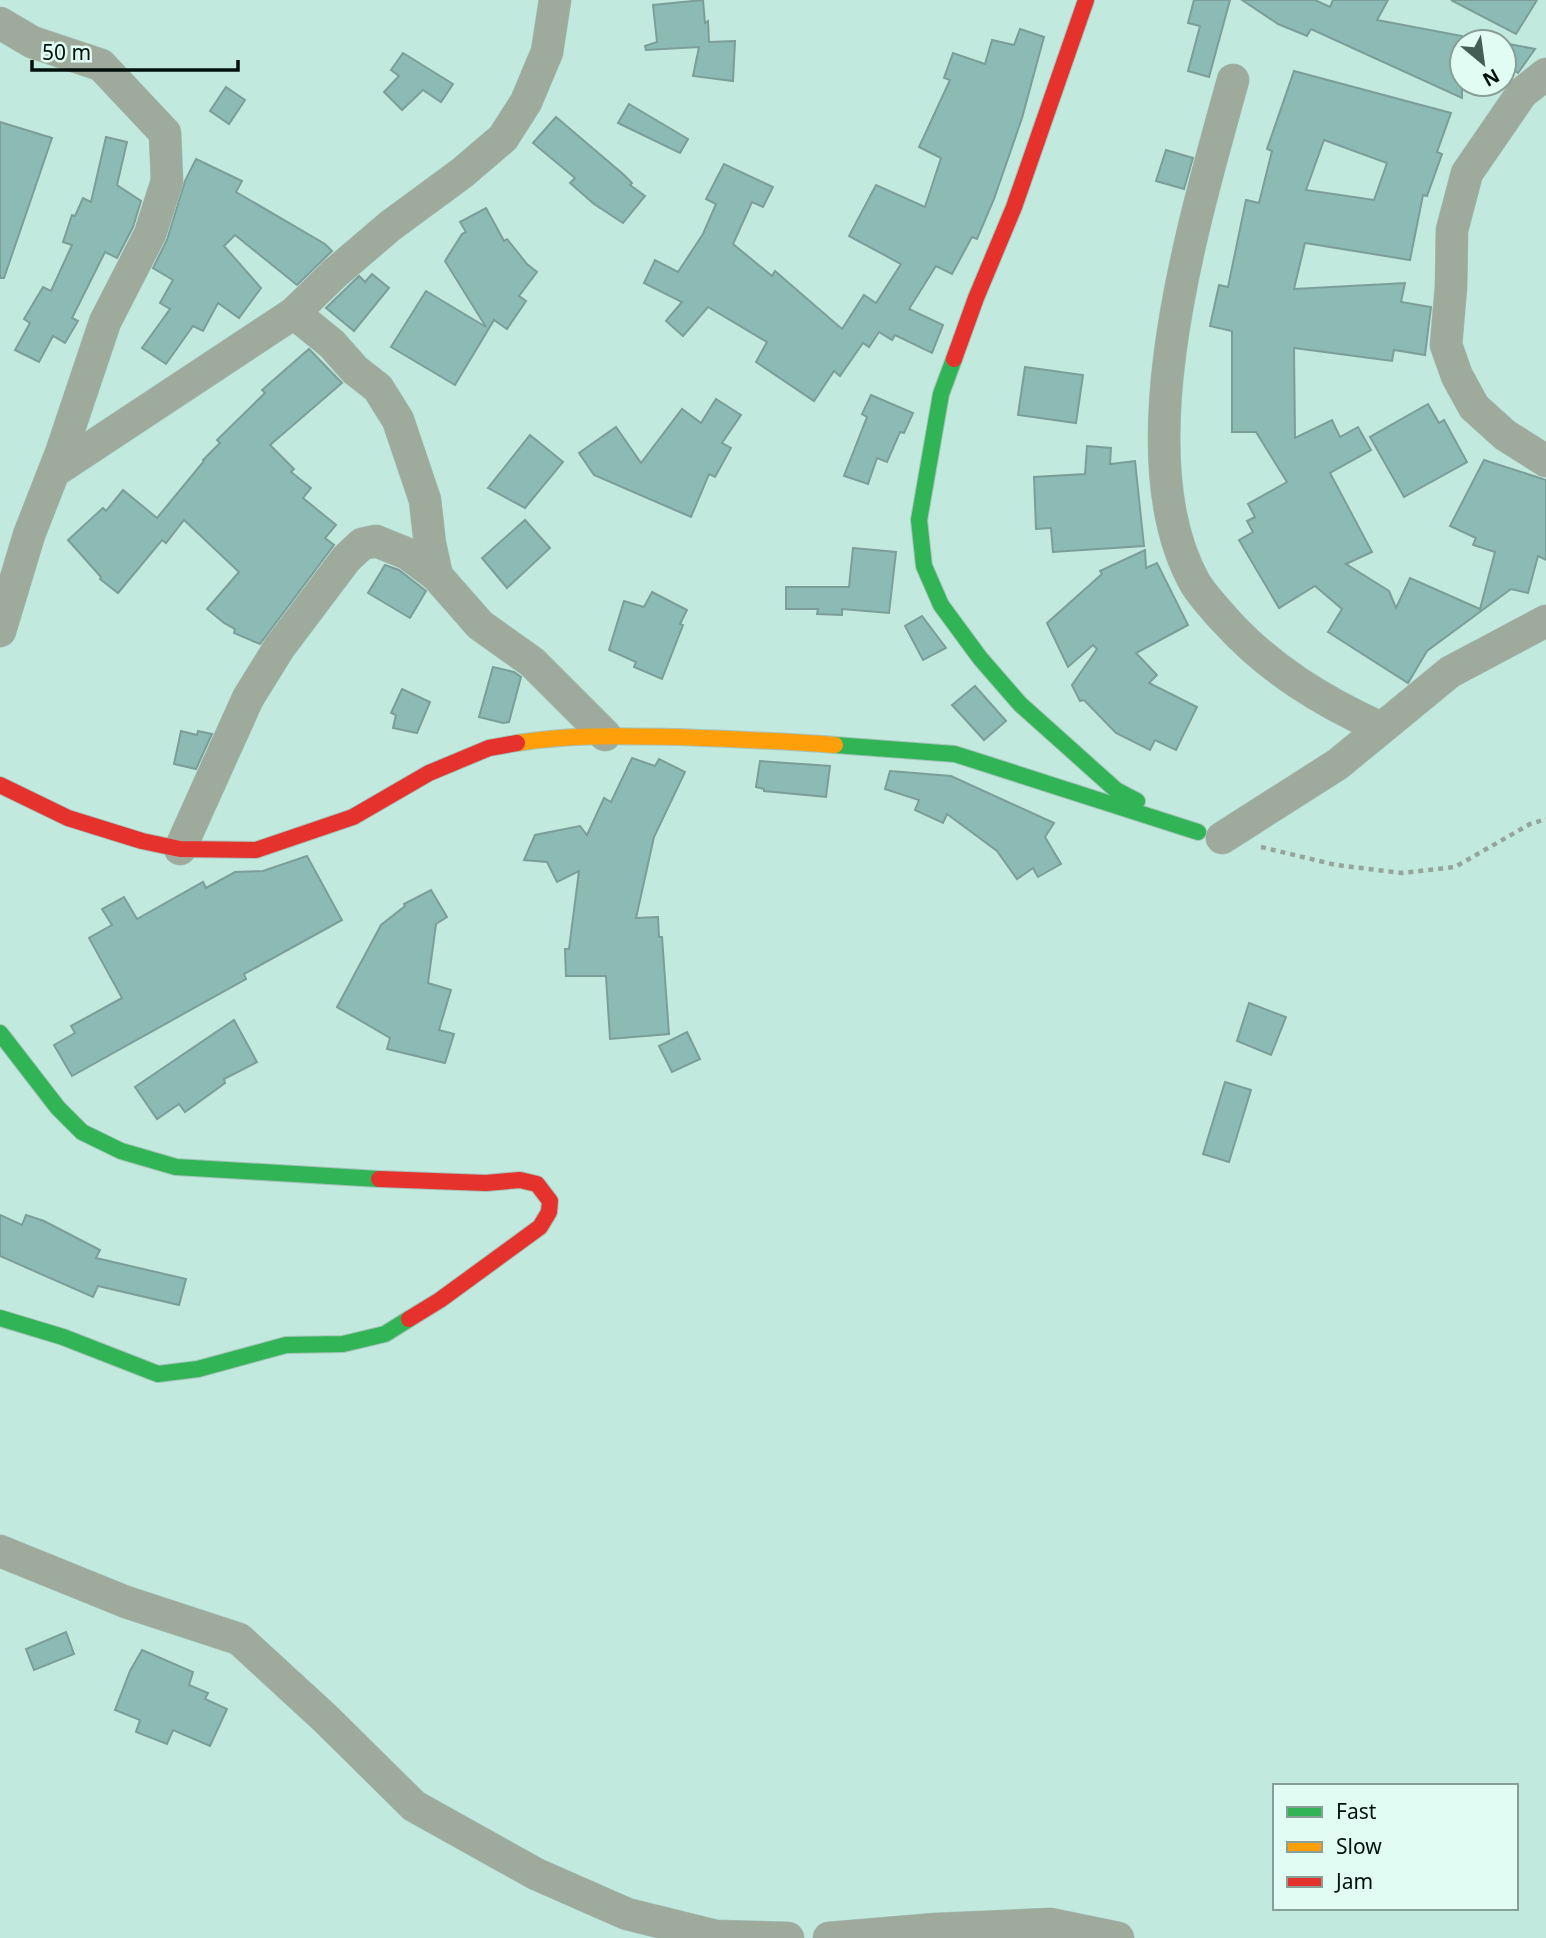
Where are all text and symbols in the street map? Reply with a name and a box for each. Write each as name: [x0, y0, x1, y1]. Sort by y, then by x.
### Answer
scale bar: [32, 28, 238, 72]
north arrow: [1448, 28, 1518, 98]
text: 50 m: [42, 38, 91, 66]
text: N: [1478, 63, 1504, 93]
legend: [1273, 1784, 1518, 1910]
text: Fast: [1336, 1797, 1377, 1825]
text: Slow: [1336, 1832, 1382, 1860]
text: Jam: [1334, 1867, 1373, 1895]

